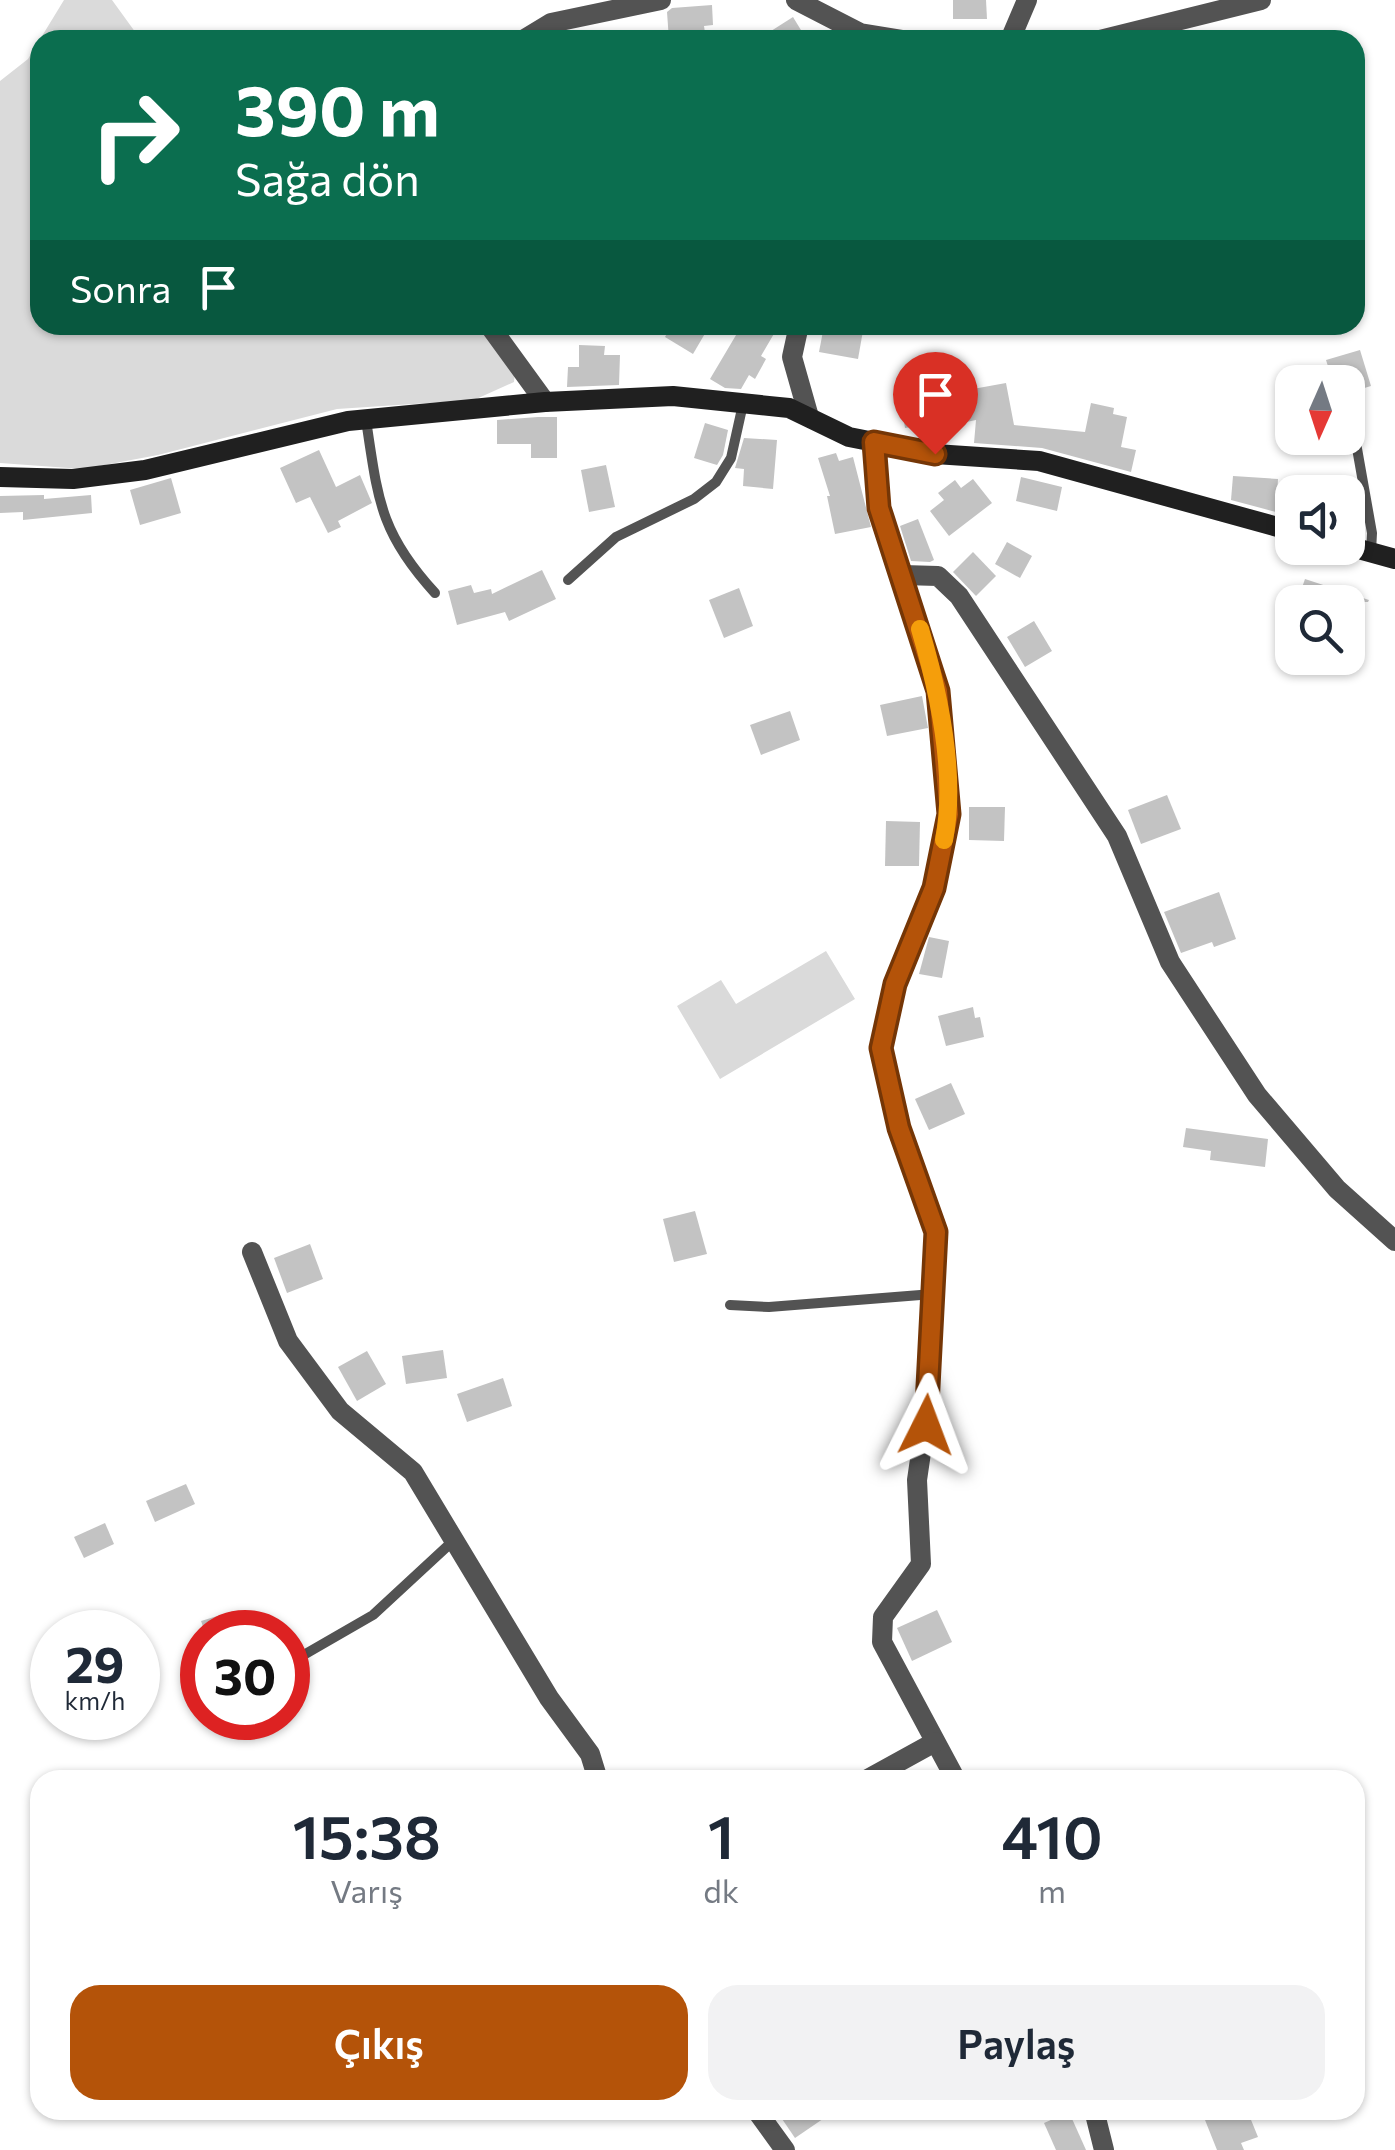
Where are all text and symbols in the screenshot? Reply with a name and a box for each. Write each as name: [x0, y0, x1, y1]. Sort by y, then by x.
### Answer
text: 390 m: [235, 65, 440, 150]
icon: right: [70, 70, 200, 200]
text: Sağa dön: [235, 150, 420, 205]
icon: arrive: [191, 260, 246, 315]
text: Sonra: [70, 264, 171, 311]
pin: [893, 352, 978, 455]
north arrow: [1275, 365, 1365, 455]
map controls: [1275, 365, 1365, 675]
icon: arrive: [908, 367, 963, 422]
button: sound: [1275, 475, 1365, 565]
button: search: [1275, 585, 1365, 675]
position arrow: [874, 1373, 978, 1477]
speed limit sign: 30: [180, 1610, 310, 1740]
text: 29: [65, 1632, 124, 1693]
text: km/h: [65, 1685, 125, 1715]
text: 15:38: [292, 1798, 441, 1871]
text: 1: [708, 1798, 734, 1871]
text: 410: [1002, 1798, 1103, 1871]
text: Varış: [330, 1870, 403, 1910]
text: dk: [703, 1870, 739, 1910]
text: m: [1038, 1870, 1066, 1910]
button: Çıkış: [70, 1985, 688, 2100]
button: Paylaş: [708, 1985, 1325, 2100]

